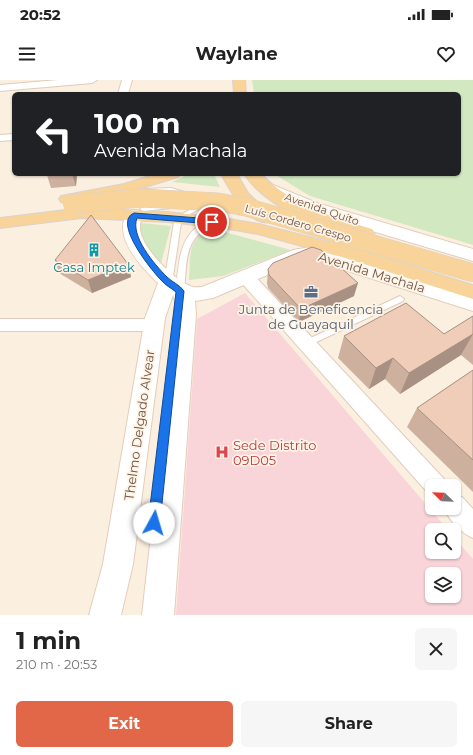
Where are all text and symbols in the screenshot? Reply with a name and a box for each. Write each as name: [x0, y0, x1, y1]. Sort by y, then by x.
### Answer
text: 20:52: [20, 5, 61, 24]
icon: menu: [16, 43, 38, 65]
text: Waylane: [195, 43, 278, 65]
icon: heart: [435, 43, 457, 65]
text: 100 m: [94, 106, 180, 140]
icon: left: [28, 108, 80, 160]
text: Avenida Machala: [94, 140, 247, 162]
street label: Avenida Quito: [283, 190, 361, 228]
street label: Luís Cordero Crespo: [243, 201, 353, 245]
pin: [195, 205, 229, 239]
icon: arrive: [201, 211, 223, 233]
building icon: Casa Imptek: [86, 242, 102, 258]
street label: Avenida Machala: [317, 248, 427, 296]
place label: Casa Imptek: [53, 259, 135, 275]
office icon: Junta de Beneficencia de Guayaquil: [303, 284, 319, 300]
place label: Junta de Beneficencia de Guayaquil: [238, 301, 383, 332]
street label: Thelmo Delgado Alvear: [120, 349, 158, 501]
place label: Sede Distrito 09D05: [233, 437, 316, 468]
hospital icon: Sede Distrito 09D05: [214, 444, 230, 460]
north arrow: [425, 479, 461, 515]
map controls: [425, 479, 461, 603]
position arrow: [133, 502, 175, 544]
button: search: [425, 523, 461, 559]
button: layers: [425, 567, 461, 603]
text: 1 min: [16, 626, 81, 655]
button: close: [415, 628, 457, 670]
text: 210 m · 20:53: [16, 656, 97, 672]
button: Exit: [16, 701, 233, 747]
button: Share: [241, 701, 457, 747]

